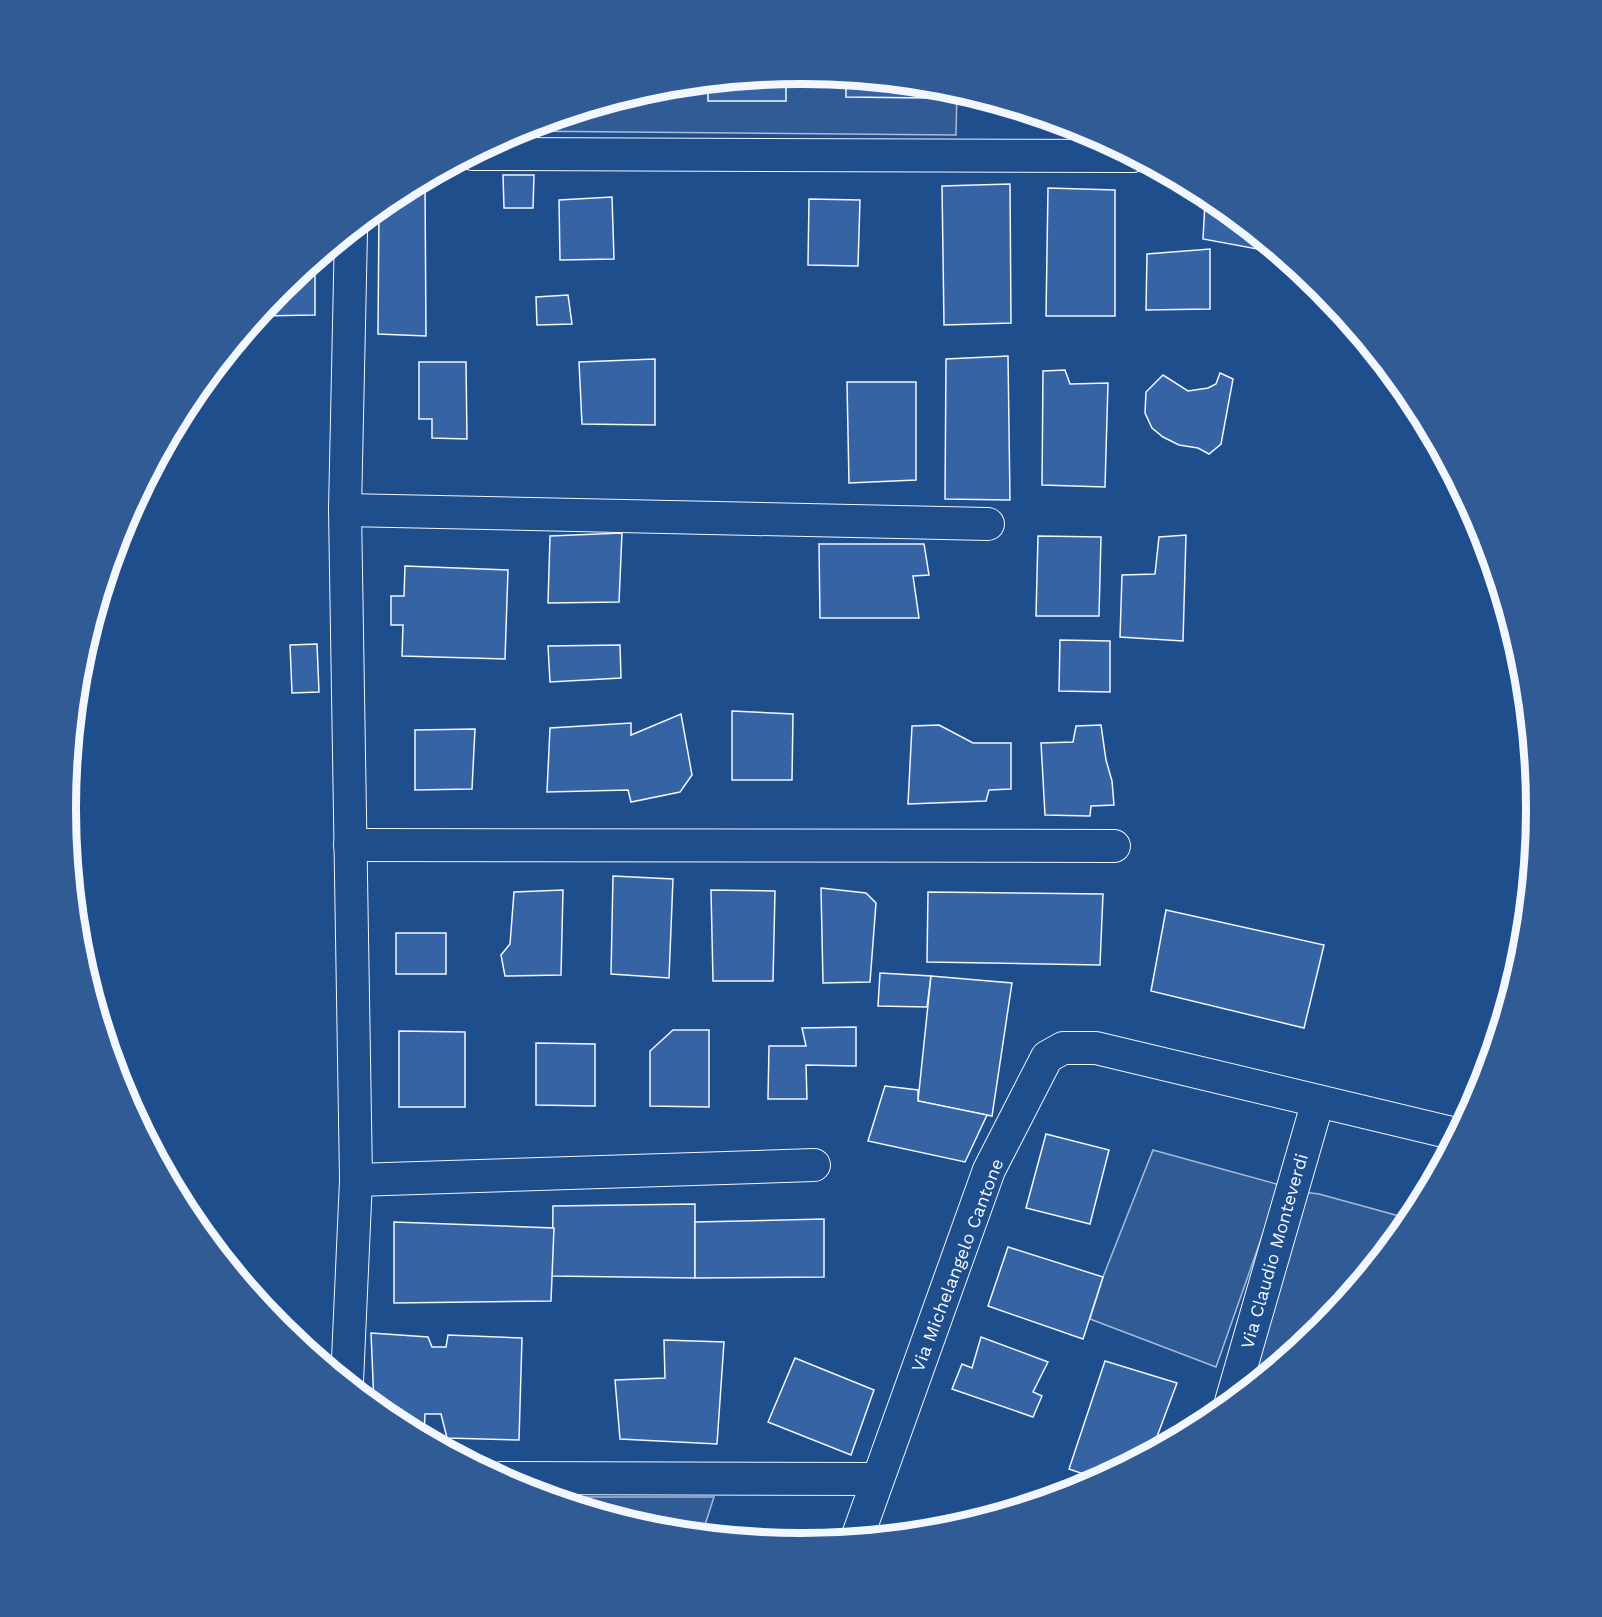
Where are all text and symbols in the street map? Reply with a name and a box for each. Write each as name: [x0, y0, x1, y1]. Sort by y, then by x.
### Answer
street label: Via Claudio Monteverdi: [1236, 1151, 1312, 1351]
street label: Via Michelangelo Cantone: [907, 1155, 1007, 1375]

